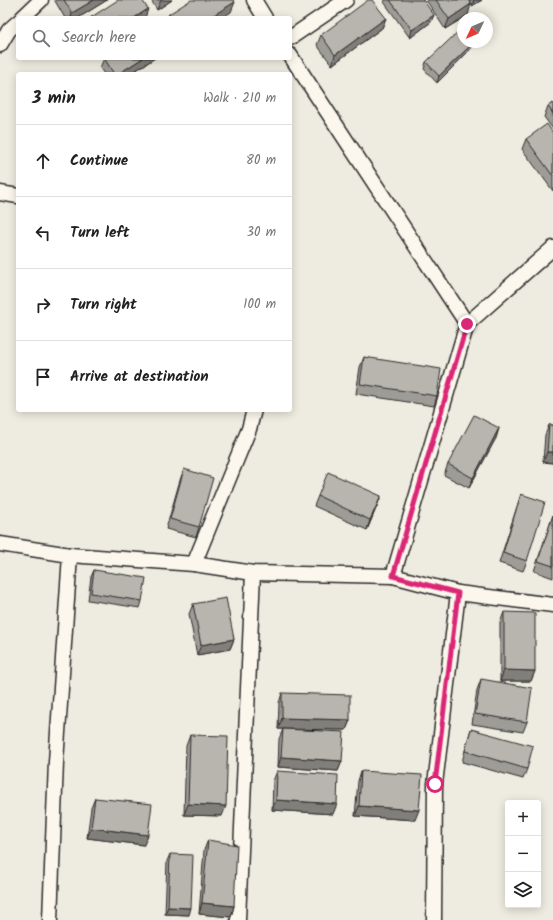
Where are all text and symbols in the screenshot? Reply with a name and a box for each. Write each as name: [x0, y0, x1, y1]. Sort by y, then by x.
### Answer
north arrow: [457, 12, 493, 48]
search box: [16, 16, 292, 60]
text: Search here: [62, 26, 136, 50]
icon: search: [30, 27, 52, 49]
text: 3 min: [32, 85, 76, 112]
text: Walk · 210 m: [203, 88, 276, 109]
text: Continue: [70, 149, 128, 173]
icon: ahead: [32, 150, 54, 172]
text: 80 m: [246, 150, 276, 171]
text: Turn left: [70, 221, 130, 245]
icon: left: [32, 222, 54, 244]
text: 30 m: [247, 222, 276, 243]
text: Turn right: [70, 293, 137, 317]
icon: right: [32, 294, 54, 316]
text: 100 m: [243, 294, 276, 315]
route end: [458, 315, 476, 333]
text: Arrive at destination: [70, 365, 209, 389]
icon: arrive: [32, 366, 54, 388]
route start: [426, 775, 444, 793]
map controls: [505, 800, 541, 908]
button: +: [505, 800, 541, 836]
button: −: [505, 836, 541, 872]
button: layers: [505, 872, 541, 908]

